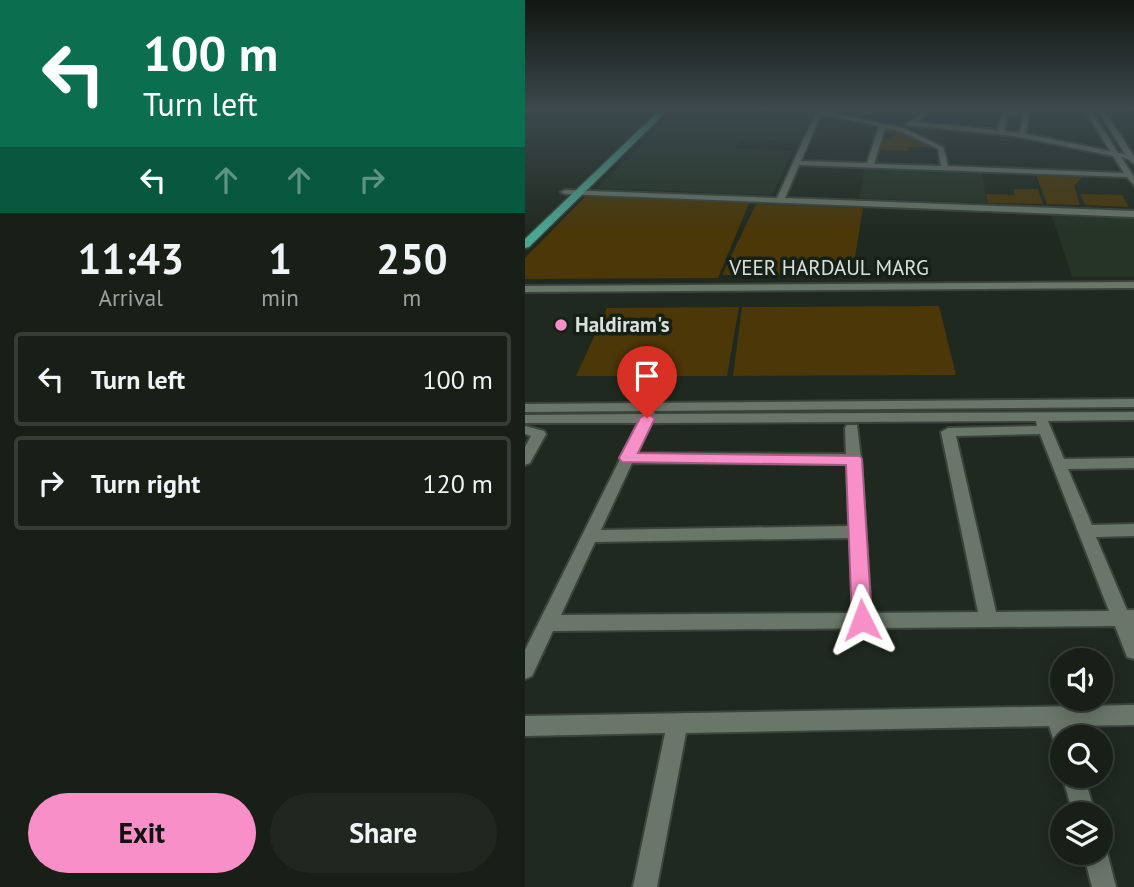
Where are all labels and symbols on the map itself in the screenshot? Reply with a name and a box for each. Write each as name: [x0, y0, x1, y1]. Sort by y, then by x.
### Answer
street label: VEER HARDAUL MARG: [728, 254, 929, 281]
place label: Haldiram's: [575, 311, 670, 338]
marker: Haldiram's: [553, 317, 569, 333]
pin: [617, 346, 677, 418]
position arrow: [825, 583, 899, 657]

